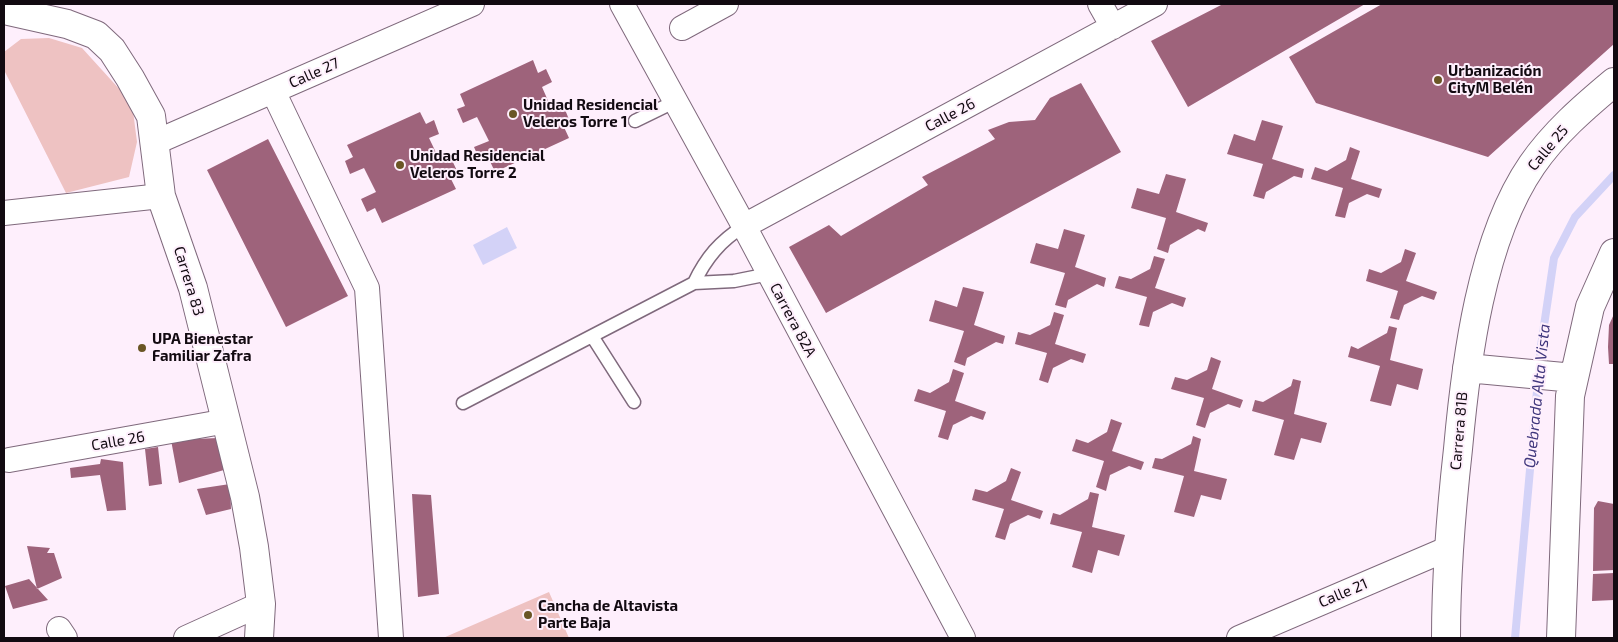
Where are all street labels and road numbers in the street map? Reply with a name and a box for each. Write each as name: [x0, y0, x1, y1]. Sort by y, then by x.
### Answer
street label: Calle 27: [286, 54, 342, 92]
street label: Calle 26: [922, 94, 978, 136]
street label: Calle 25: [1524, 122, 1572, 174]
street label: Carrera 83: [170, 244, 208, 318]
street label: Carrera 82A: [766, 280, 820, 360]
street label: Carrera 81B: [1447, 391, 1471, 471]
street label: Calle 26: [90, 427, 146, 455]
street label: Calle 21: [1316, 575, 1370, 611]

